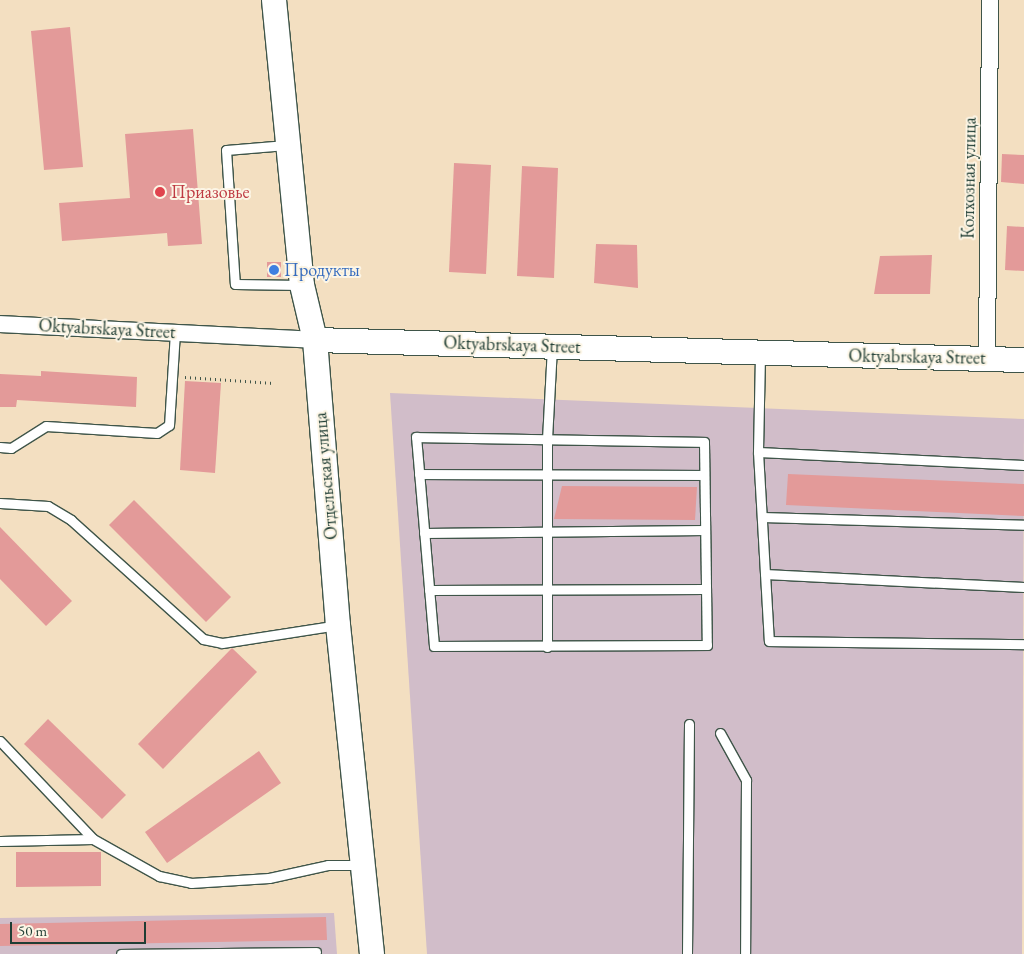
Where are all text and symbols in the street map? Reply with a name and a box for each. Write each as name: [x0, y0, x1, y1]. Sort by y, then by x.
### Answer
street label: Колхозная улица: [957, 117, 981, 239]
place label: Приазовье: [171, 181, 249, 203]
marker: Приазовье: [153, 185, 167, 199]
place label: Продукты: [284, 259, 360, 281]
marker: Продукты: [268, 264, 280, 276]
street label: Oktyabrskaya Street: [38, 315, 176, 343]
street label: Oktyabrskaya Street: [443, 332, 581, 358]
street label: Oktyabrskaya Street: [848, 345, 986, 369]
street label: Отдельская улица: [310, 411, 342, 541]
scale bar: [12, 912, 149, 944]
text: 50 m: [18, 921, 47, 940]

